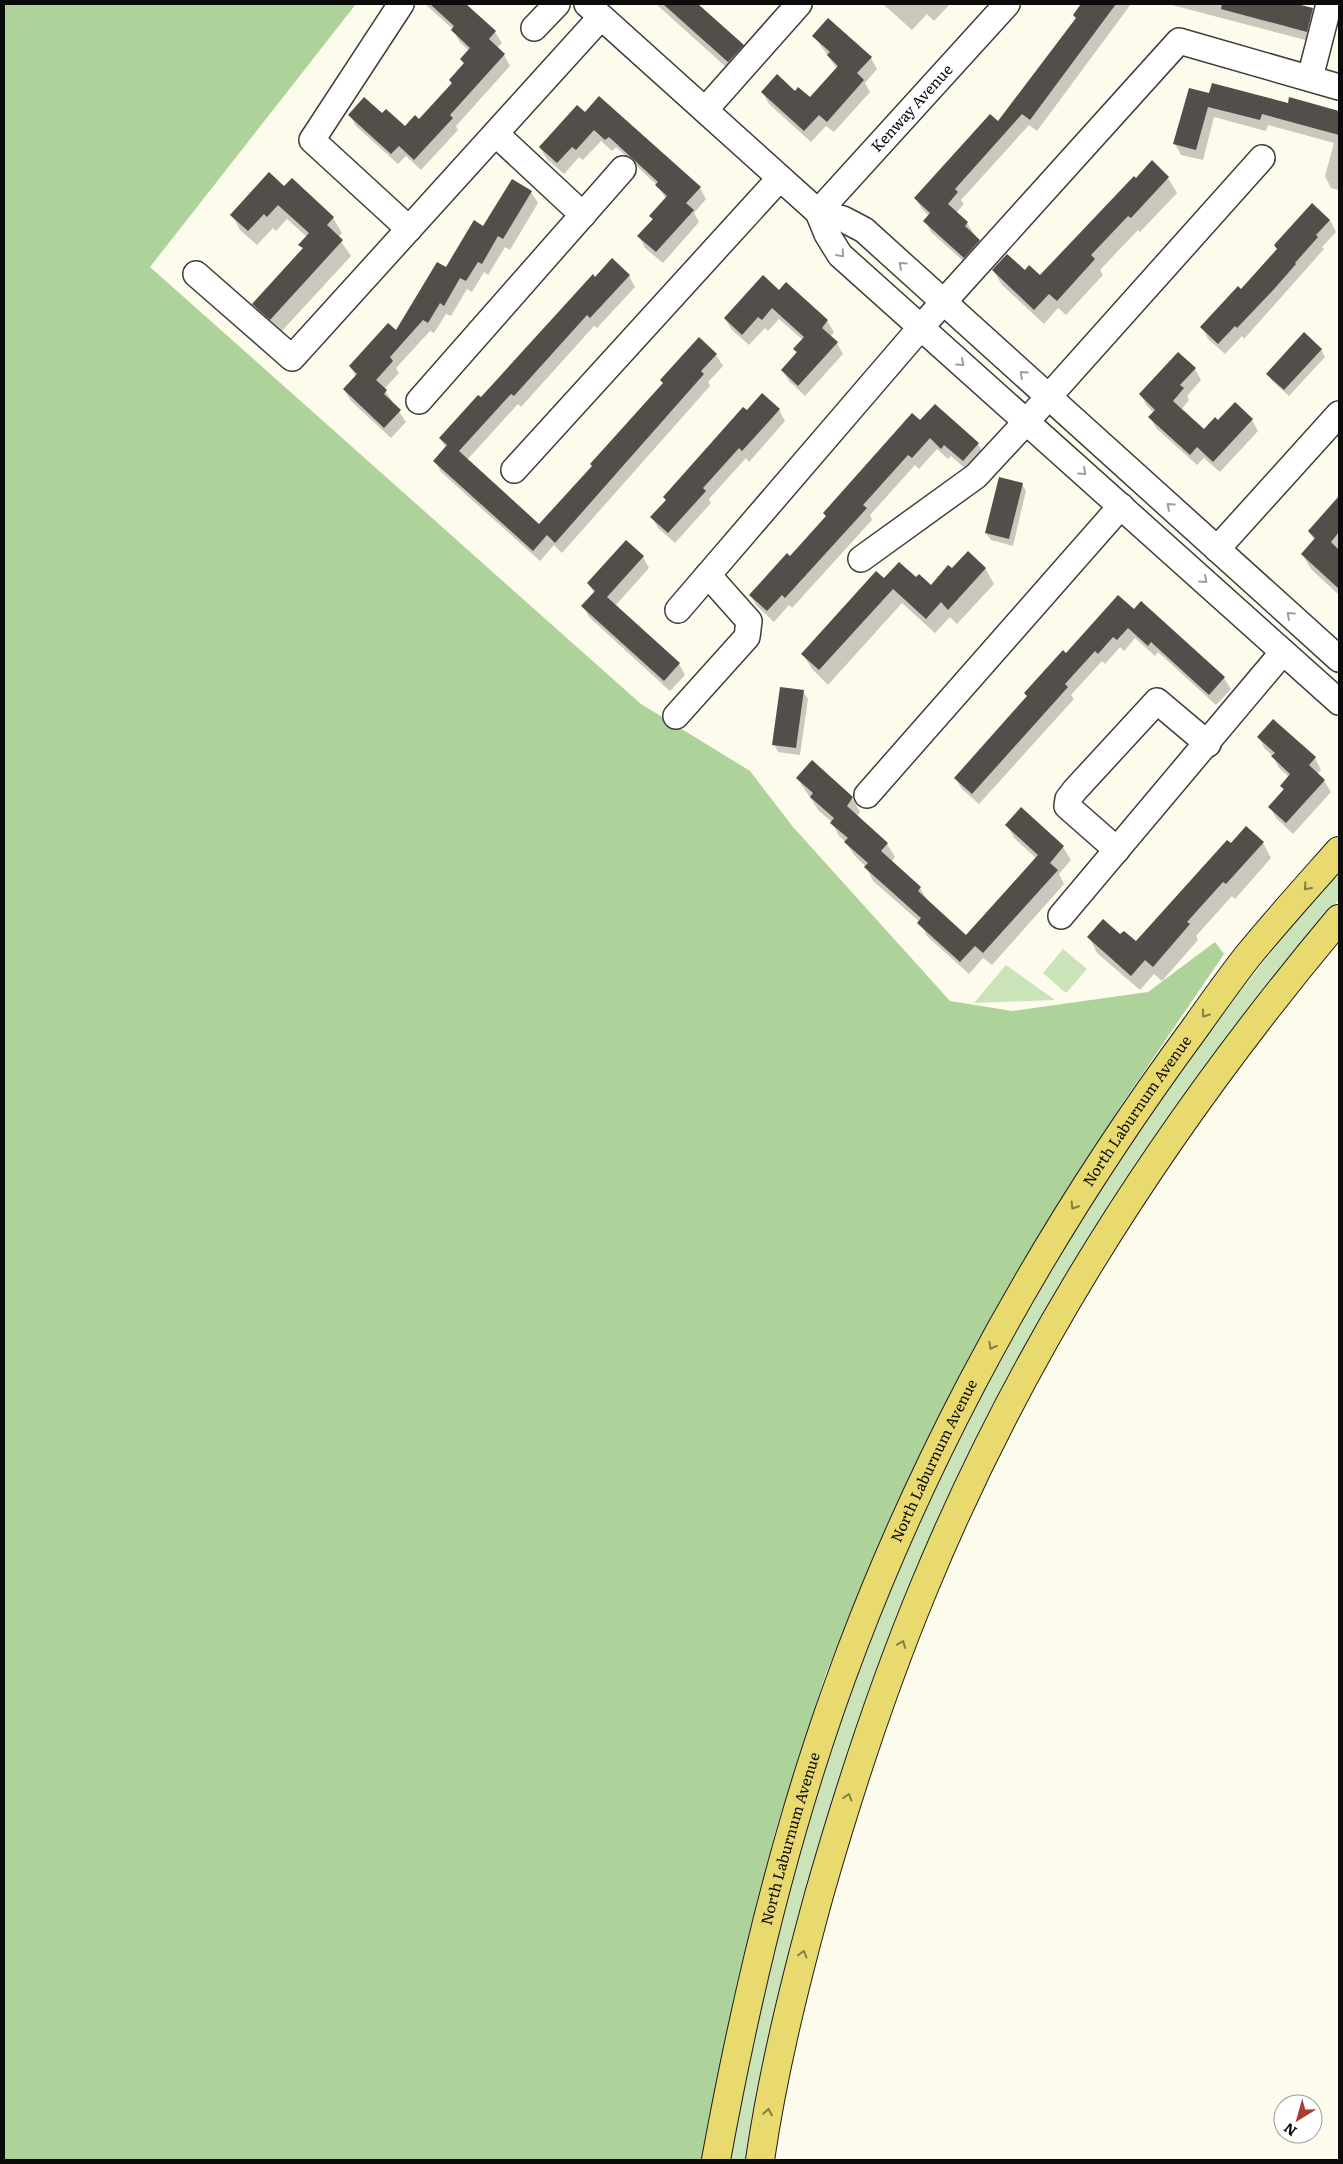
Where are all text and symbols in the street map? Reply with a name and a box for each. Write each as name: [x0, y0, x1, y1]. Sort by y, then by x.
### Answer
street label: Kenway Avenue: [865, 58, 957, 157]
one-way arrow: [836, 249, 845, 258]
one-way arrow: [899, 262, 908, 271]
one-way arrow: [956, 358, 965, 367]
one-way arrow: [1020, 371, 1029, 380]
one-way arrow: [1077, 466, 1086, 475]
one-way arrow: [1166, 503, 1175, 512]
one-way arrow: [1198, 574, 1207, 583]
one-way arrow: [1287, 612, 1296, 621]
one-way arrow: [1304, 882, 1313, 891]
one-way arrow: [1203, 1008, 1211, 1017]
street label: North Laburnum Avenue: [1076, 1030, 1196, 1190]
one-way arrow: [1071, 1200, 1080, 1209]
one-way arrow: [988, 1340, 998, 1349]
street label: North Laburnum Avenue: [884, 1374, 982, 1546]
one-way arrow: [895, 1640, 906, 1649]
street label: North Laburnum Avenue: [754, 1749, 825, 1927]
one-way arrow: [842, 1794, 852, 1802]
one-way arrow: [798, 1950, 808, 1958]
north arrow: [1273, 2094, 1323, 2144]
one-way arrow: [762, 2108, 773, 2117]
text: N: [1279, 2119, 1300, 2142]

